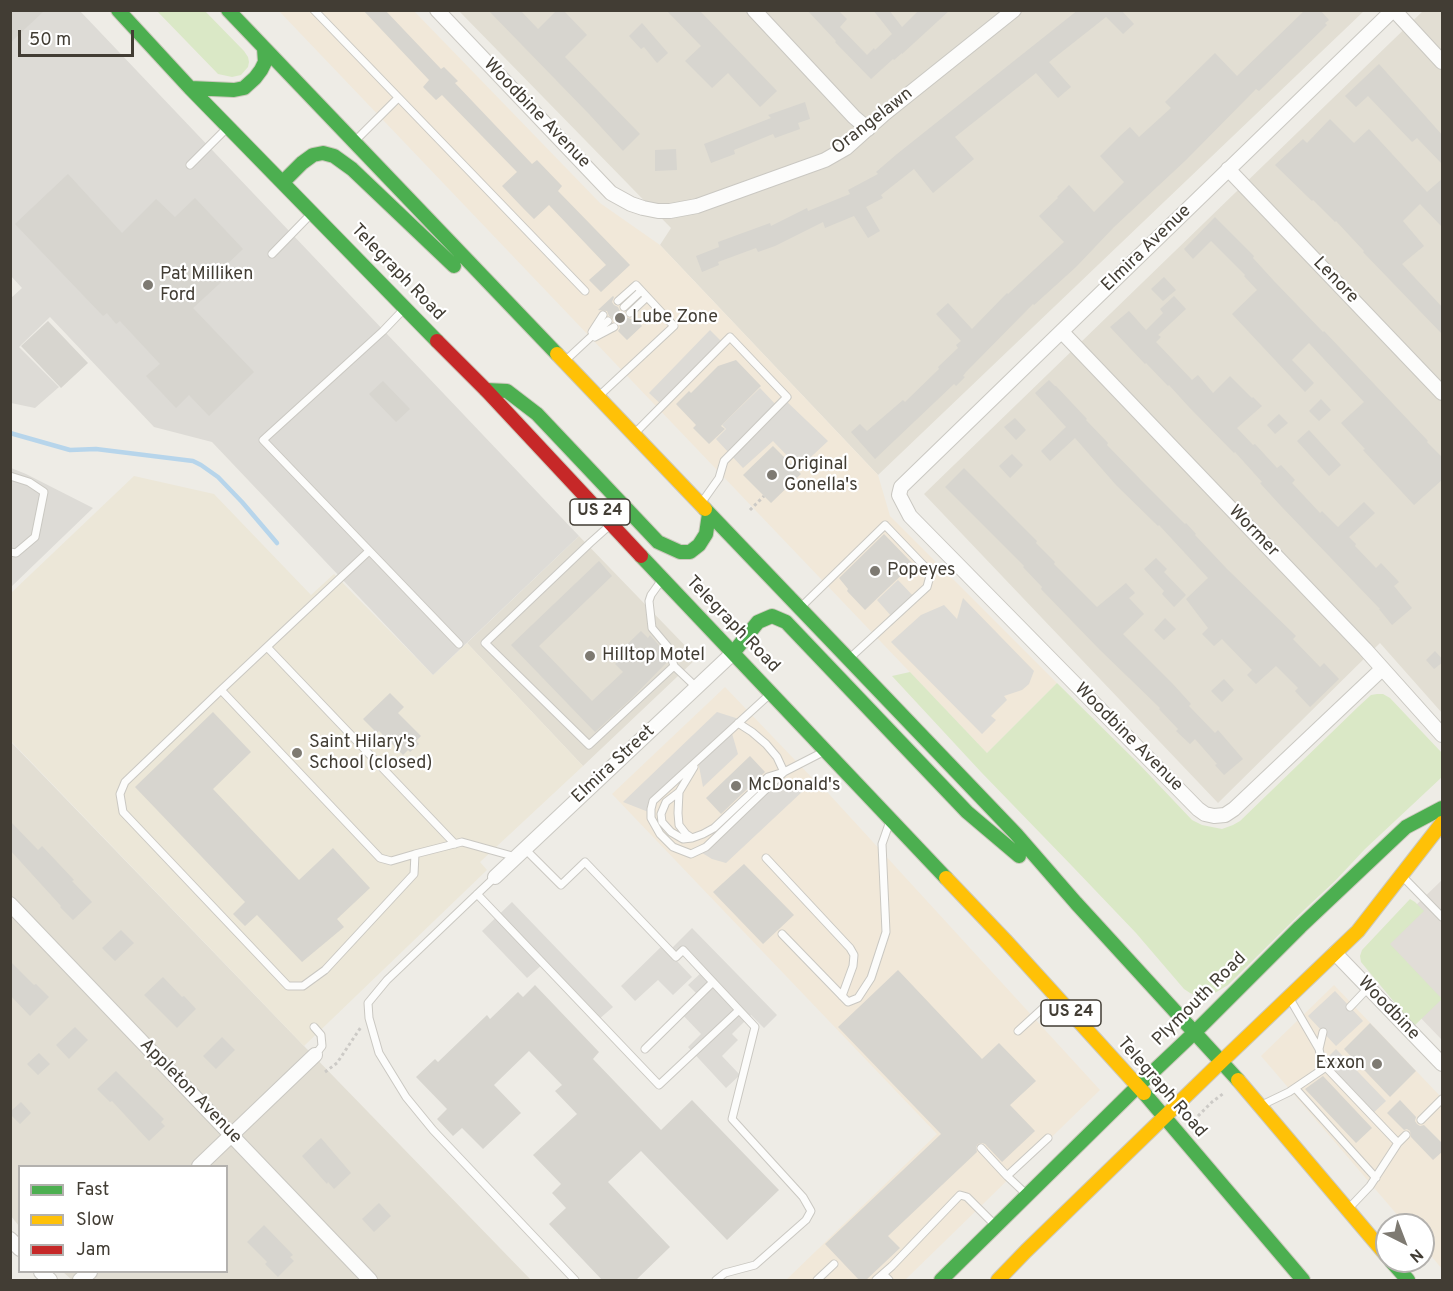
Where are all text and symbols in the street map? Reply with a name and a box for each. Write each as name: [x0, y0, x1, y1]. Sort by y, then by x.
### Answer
scale bar: [21, 18, 136, 56]
text: 50 m: [29, 29, 71, 52]
street label: Woodbine Avenue: [478, 54, 594, 174]
street label: Orangelawn: [828, 84, 918, 160]
street label: Elmira Avenue: [1098, 201, 1196, 297]
street label: Telegraph Road: [345, 220, 449, 326]
street label: Lenore: [1308, 253, 1362, 309]
place label: Pat Milliken Ford: [160, 264, 253, 306]
marker: Pat Milliken Ford: [141, 278, 155, 292]
place label: Lube Zone: [632, 307, 718, 329]
marker: Lube Zone: [613, 311, 627, 325]
place label: Original Gonella's: [784, 454, 858, 496]
marker: Original Gonella's: [765, 468, 779, 482]
road number: US 24: [570, 499, 630, 525]
street label: Wormer: [1223, 501, 1283, 563]
place label: Popeyes: [887, 560, 956, 582]
marker: Popeyes: [868, 564, 882, 578]
street label: Telegraph Road: [680, 572, 784, 678]
place label: Hilltop Motel: [602, 645, 705, 667]
marker: Hilltop Motel: [583, 649, 597, 663]
street label: Woodbine Avenue: [1069, 679, 1187, 797]
street label: Elmira Street: [568, 721, 660, 809]
place label: Saint Hilary's School (closed): [309, 732, 432, 774]
marker: Saint Hilary's School (closed): [290, 746, 304, 760]
place label: McDonald's: [748, 775, 840, 797]
marker: McDonald's: [729, 779, 743, 793]
street label: Plymouth Road: [1149, 949, 1251, 1051]
street label: Woodbine: [1352, 973, 1424, 1045]
road number: US 24: [1041, 1000, 1101, 1026]
street label: Telegraph Road: [1111, 1033, 1211, 1143]
street label: Appleton Avenue: [134, 1035, 246, 1149]
place label: Exxon: [1316, 1053, 1365, 1075]
marker: Exxon: [1370, 1057, 1384, 1071]
legend: [18, 1165, 228, 1273]
text: Fast: [76, 1179, 109, 1202]
text: Slow: [76, 1209, 114, 1232]
north arrow: [1375, 1213, 1435, 1273]
text: Jam: [76, 1239, 111, 1262]
text: N: [1405, 1244, 1427, 1266]

